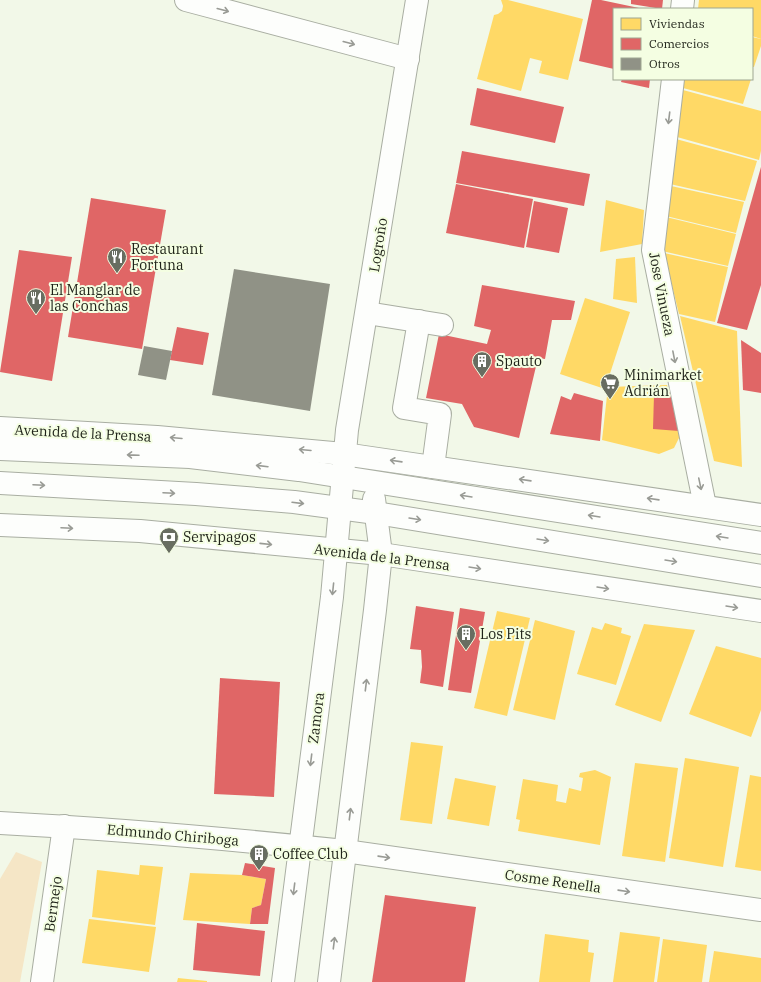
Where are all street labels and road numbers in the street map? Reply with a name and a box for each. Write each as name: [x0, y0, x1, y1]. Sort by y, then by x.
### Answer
street label: Logroño: [365, 216, 391, 273]
street label: Jose Vinueza: [645, 251, 679, 338]
street label: Avenida de la Prensa: [14, 420, 152, 446]
street label: Avenida de la Prensa: [313, 540, 451, 574]
street label: Zamora: [304, 691, 328, 745]
street label: Edmundo Chiriboga: [106, 820, 240, 850]
street label: Cosme Renella: [504, 865, 603, 897]
street label: Bermejo: [40, 875, 66, 933]

